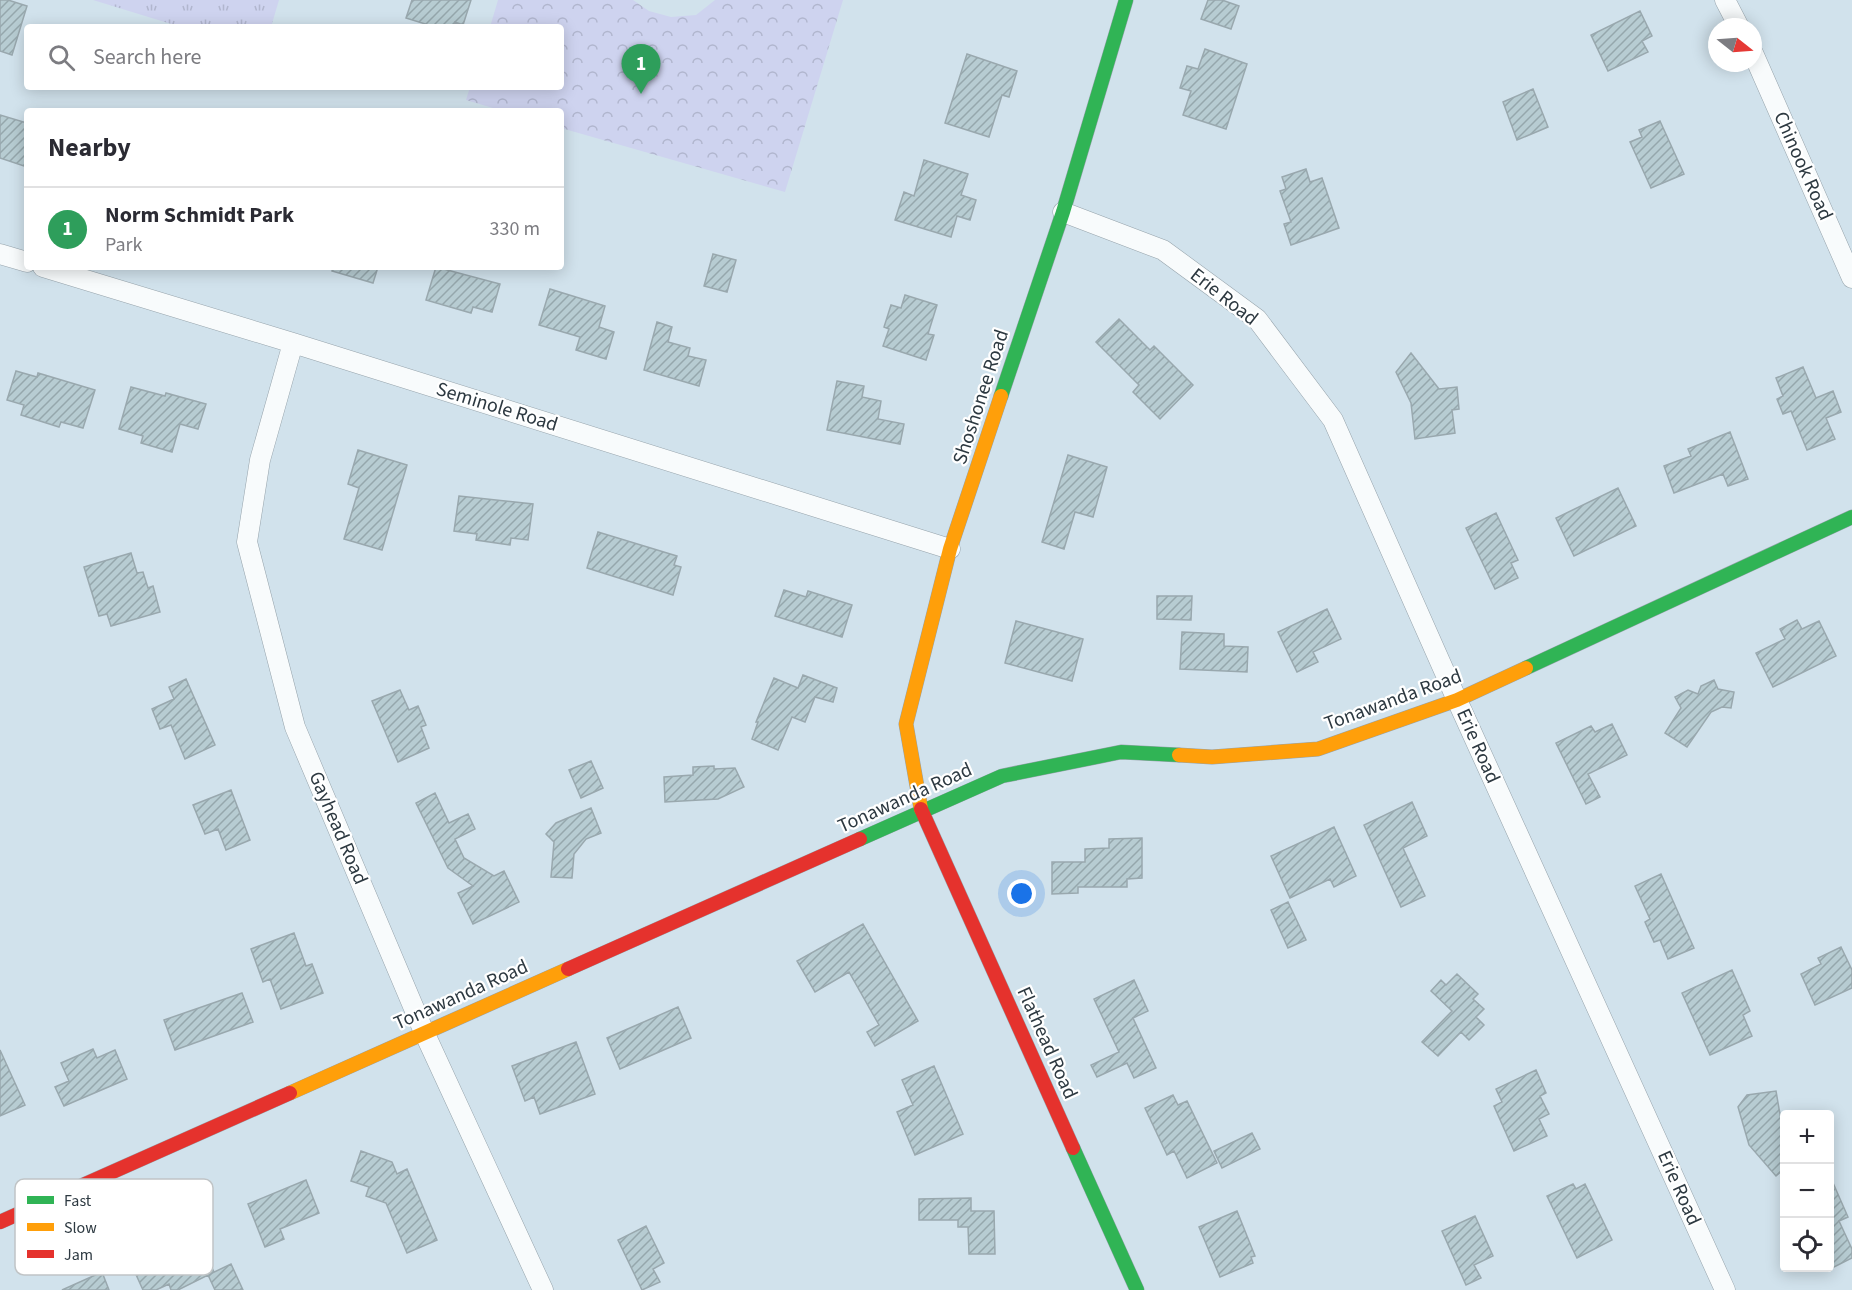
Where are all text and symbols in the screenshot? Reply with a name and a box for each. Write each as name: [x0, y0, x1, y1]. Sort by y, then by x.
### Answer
north arrow: [1708, 18, 1762, 72]
search box: [24, 24, 564, 90]
icon: search: [45, 41, 78, 74]
text: Search here: [93, 41, 201, 73]
pin: 1: [622, 44, 660, 94]
street label: Chinook Road: [1766, 107, 1840, 225]
text: Nearby: [48, 129, 131, 166]
text: Norm Schmidt Park: [105, 199, 294, 231]
text: 1: [62, 215, 73, 243]
text: 330 m: [490, 215, 540, 243]
text: Park: [105, 231, 142, 259]
street label: Erie Road: [1184, 262, 1264, 332]
street label: Shoshonee Road: [946, 326, 1016, 468]
street label: Seminole Road: [433, 375, 561, 439]
street label: Tonawanda Road: [1320, 662, 1466, 738]
street label: Erie Road: [1449, 704, 1507, 788]
street label: Tonawanda Road: [833, 756, 977, 840]
street label: Gayhead Road: [302, 767, 374, 889]
your location: [1007, 879, 1036, 908]
street label: Tonawanda Road: [389, 953, 533, 1037]
street label: Flathead Road: [1010, 982, 1084, 1104]
map controls: [1780, 1110, 1834, 1272]
button: +: [1780, 1110, 1834, 1164]
street label: Erie Road: [1650, 1146, 1708, 1230]
button: −: [1780, 1164, 1834, 1218]
legend: [15, 1179, 213, 1275]
text: Fast: [64, 1190, 92, 1212]
text: Slow: [64, 1217, 97, 1239]
button: locate: [1780, 1218, 1834, 1272]
text: Jam: [64, 1244, 93, 1266]

